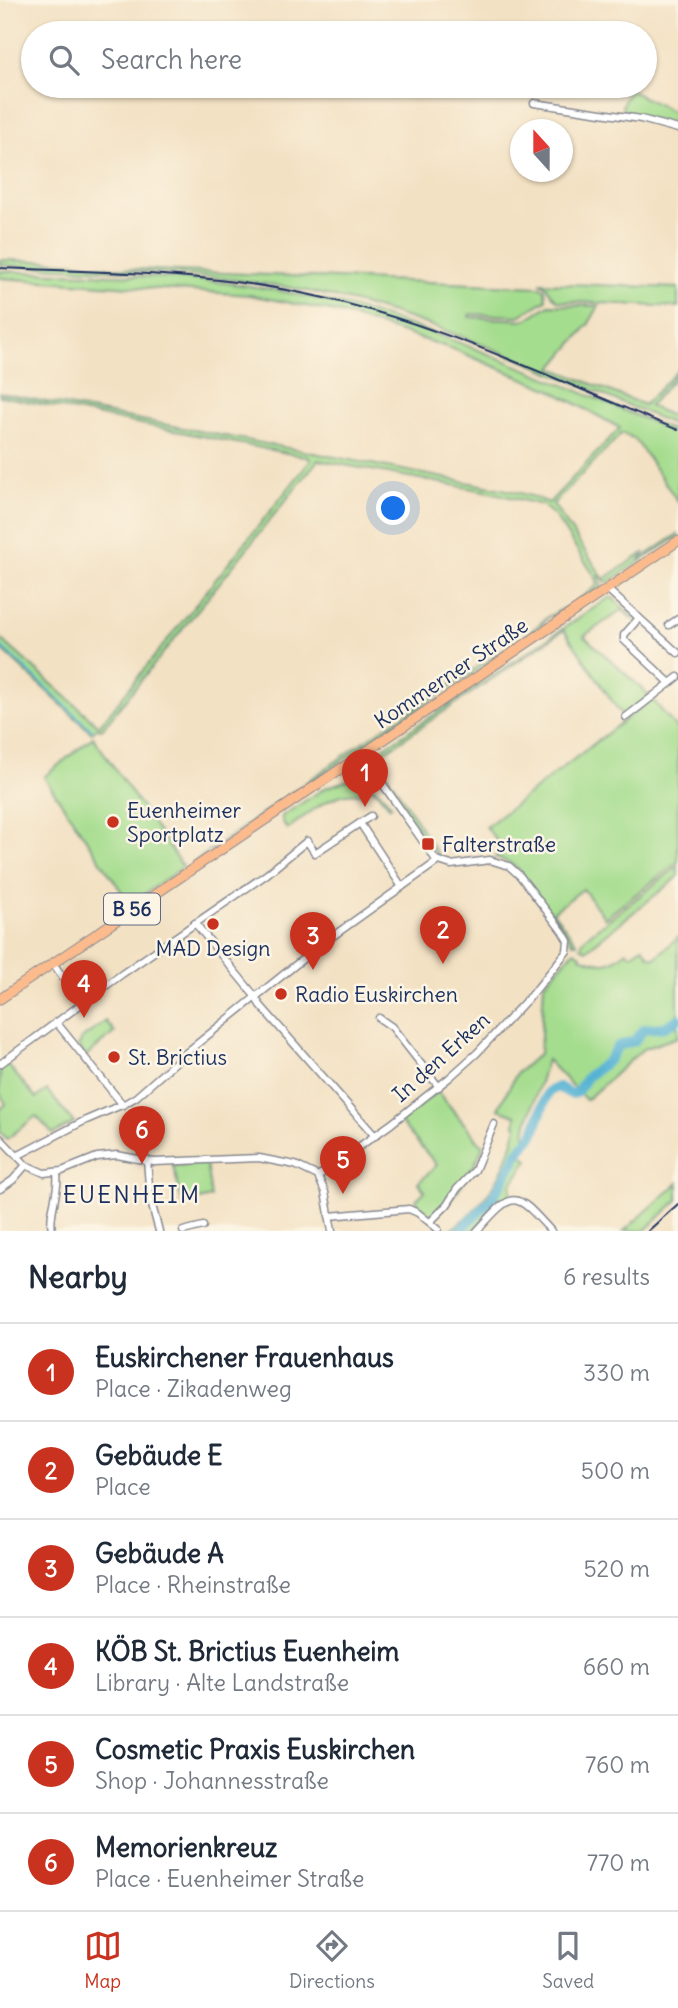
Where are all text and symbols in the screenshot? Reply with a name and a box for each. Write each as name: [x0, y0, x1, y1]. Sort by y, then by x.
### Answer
search box: [21, 21, 657, 98]
icon: search: [45, 41, 83, 79]
text: Search here: [101, 43, 242, 76]
north arrow: [510, 119, 573, 182]
your location: [376, 491, 410, 525]
street label: Kommerner Straße: [369, 612, 533, 734]
pin: 1: [342, 749, 388, 807]
place label: Euenheimer Sportplatz: [127, 797, 241, 848]
marker: Euenheimer Sportplatz: [105, 814, 121, 830]
place label: Falterstraße: [442, 831, 556, 858]
marker: Falterstraße: [420, 836, 436, 852]
road number: B 56: [104, 894, 160, 925]
pin: 2: [420, 906, 466, 964]
pin: 3: [290, 912, 336, 970]
marker: MAD Design: [205, 916, 221, 932]
place label: MAD Design: [156, 935, 270, 962]
pin: 4: [61, 960, 107, 1018]
place label: Radio Euskirchen: [295, 981, 458, 1008]
marker: Radio Euskirchen: [273, 986, 289, 1002]
street label: In den Erken: [387, 1006, 495, 1108]
place label: St. Brictius: [128, 1044, 227, 1071]
marker: St. Brictius: [106, 1049, 122, 1065]
pin: 6: [119, 1106, 165, 1164]
pin: 5: [320, 1136, 366, 1194]
district label: EUENHEIM: [63, 1179, 201, 1209]
text: Nearby: [28, 1258, 128, 1296]
text: 6 results: [563, 1262, 650, 1291]
text: Euskirchener Frauenhaus: [95, 1341, 394, 1374]
text: 1: [46, 1358, 56, 1387]
text: 330 m: [583, 1358, 650, 1387]
text: Place · Zikadenweg: [95, 1374, 292, 1403]
text: Gebäude E: [95, 1439, 223, 1472]
text: 2: [45, 1456, 57, 1485]
text: 500 m: [581, 1456, 650, 1485]
text: Place: [95, 1472, 151, 1501]
text: Gebäude A: [95, 1537, 224, 1570]
text: 3: [44, 1554, 58, 1583]
text: 520 m: [583, 1554, 650, 1583]
text: Place · Rheinstraße: [95, 1570, 291, 1599]
text: KÖB St. Brictius Euenheim: [95, 1635, 399, 1668]
text: 4: [44, 1652, 58, 1681]
text: 660 m: [583, 1652, 650, 1681]
text: Library · Alte Landstraße: [95, 1668, 349, 1697]
text: Cosmetic Praxis Euskirchen: [95, 1733, 415, 1766]
text: 5: [44, 1750, 58, 1779]
text: 760 m: [585, 1750, 650, 1779]
text: Shop · Johannesstraße: [95, 1766, 329, 1795]
text: Memorienkreuz: [95, 1831, 278, 1864]
text: 6: [44, 1848, 58, 1877]
text: 770 m: [587, 1848, 650, 1877]
text: Place · Euenheimer Straße: [95, 1864, 364, 1893]
tab: Map: [84, 1927, 122, 1993]
tab: Directions: [289, 1927, 375, 1993]
tab: Saved: [542, 1927, 594, 1993]

